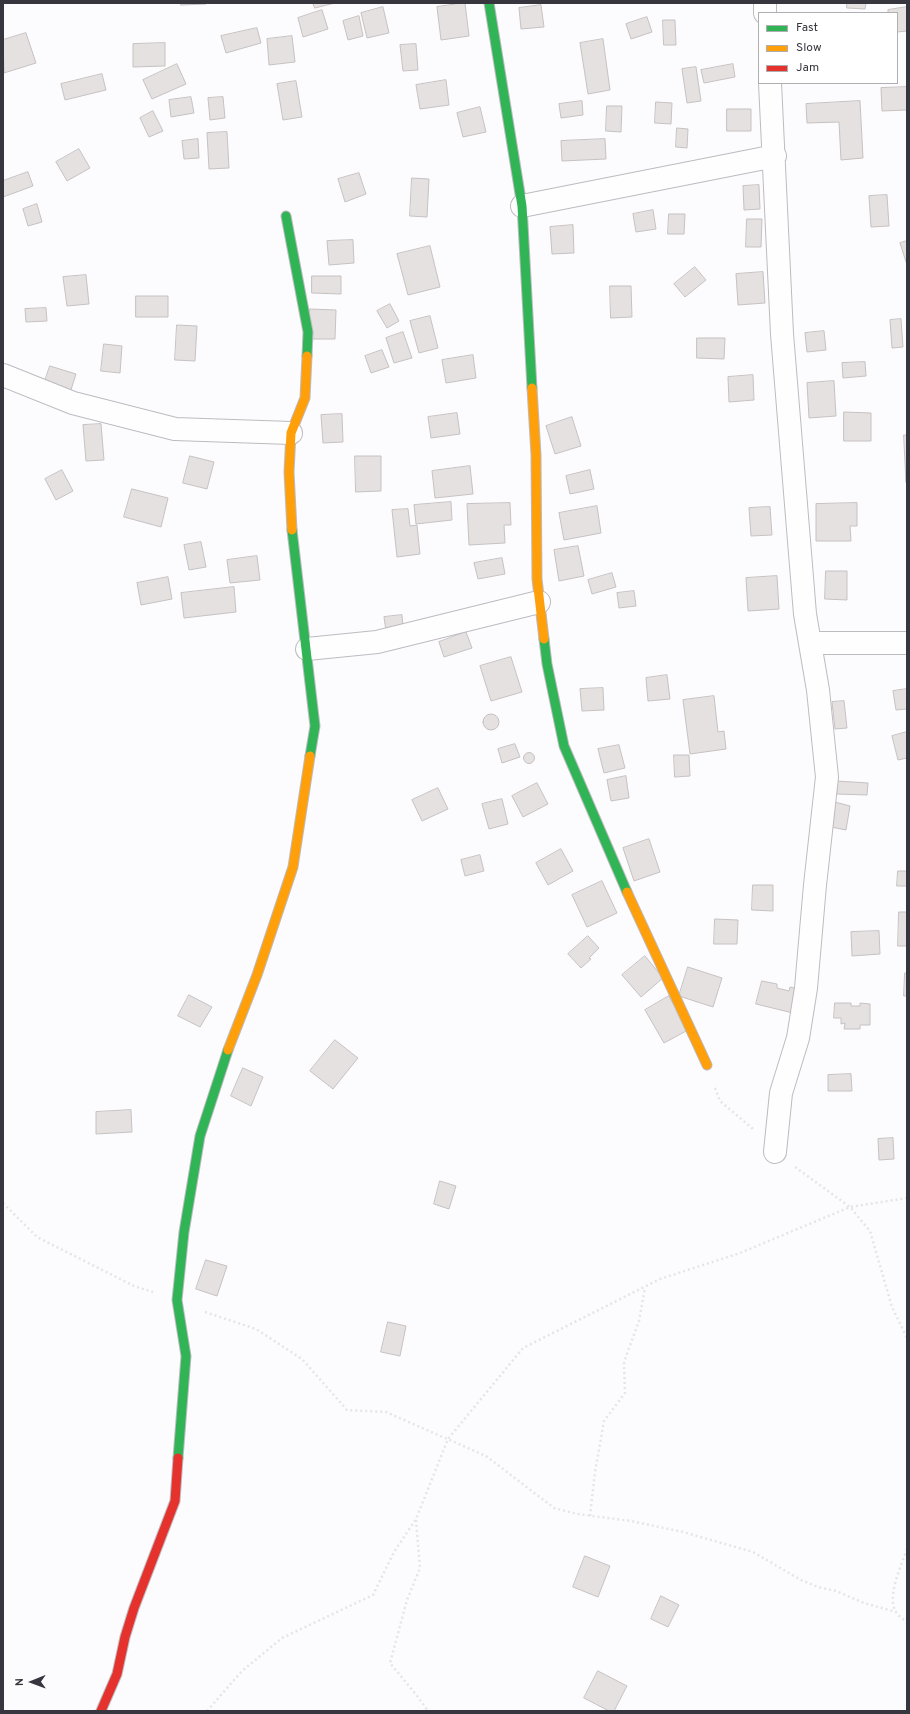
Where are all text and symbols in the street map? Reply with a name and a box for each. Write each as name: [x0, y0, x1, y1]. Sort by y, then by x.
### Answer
legend: [758, 12, 898, 84]
text: Fast: [796, 20, 818, 36]
text: Slow: [796, 40, 822, 56]
text: Jam: [796, 60, 819, 76]
north arrow: [12, 1662, 52, 1702]
text: N: [13, 1678, 27, 1686]

